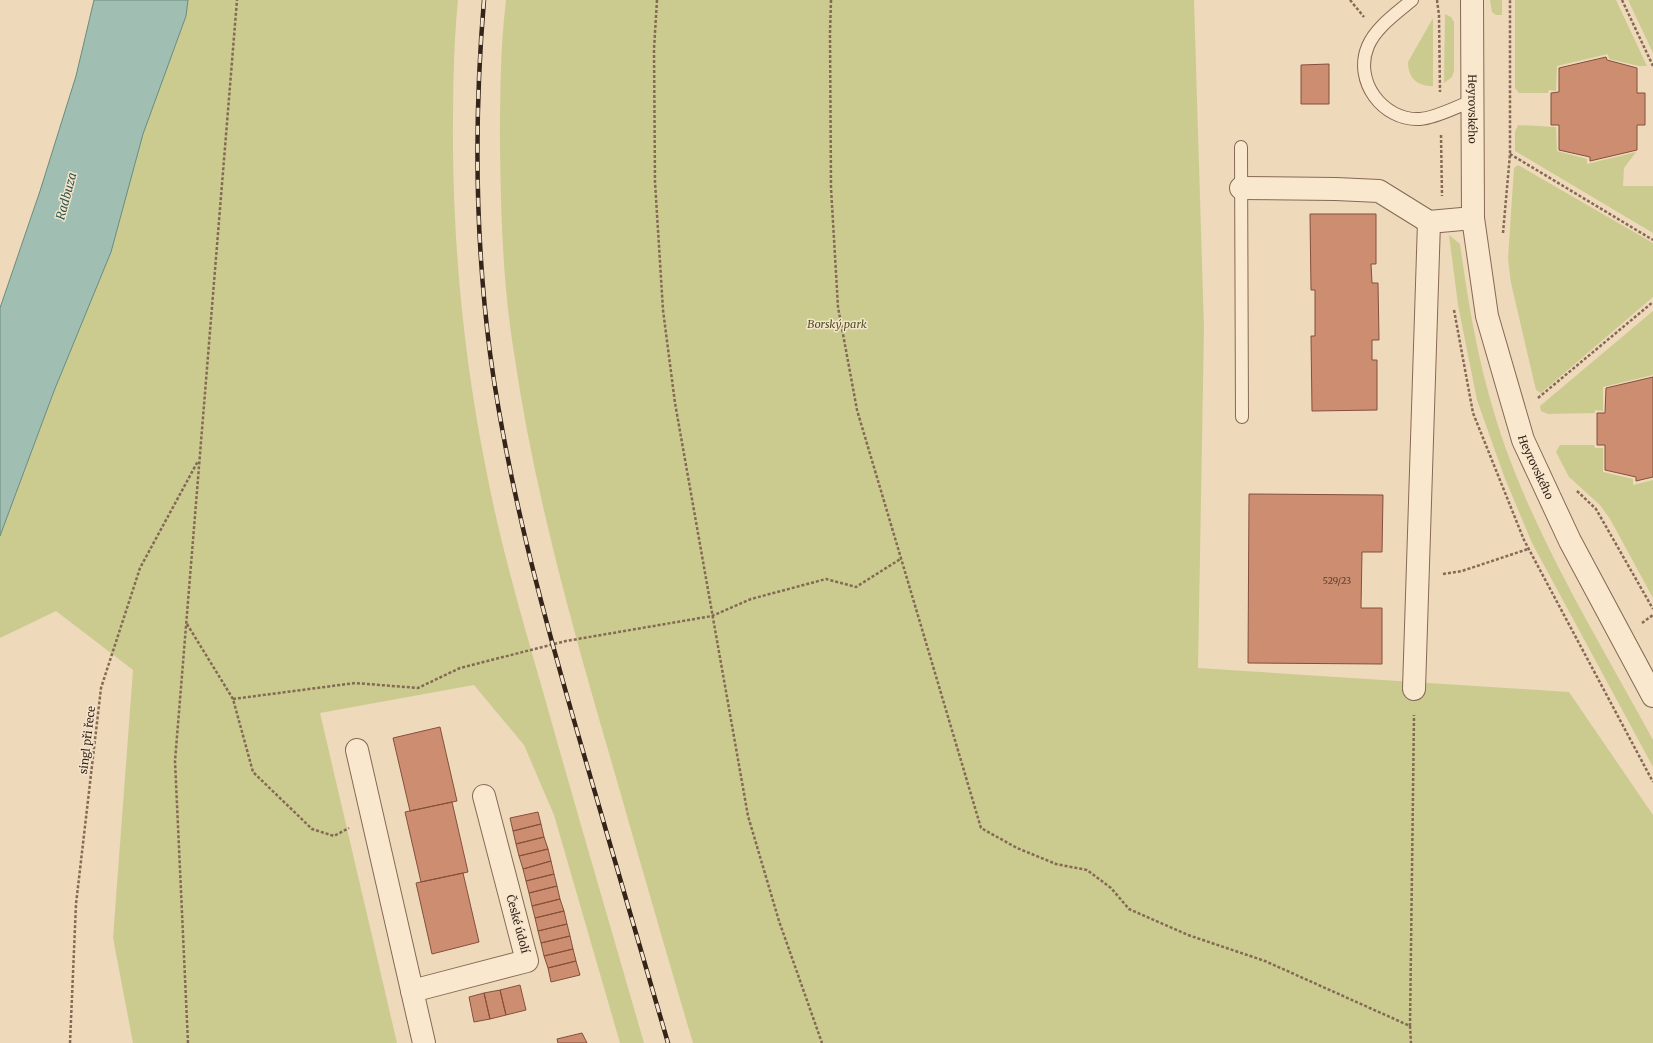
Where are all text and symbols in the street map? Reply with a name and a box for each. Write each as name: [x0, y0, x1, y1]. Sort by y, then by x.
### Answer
street label: Heyrovského: [1465, 74, 1480, 144]
water label: Radbuza: [52, 171, 80, 221]
park label: Borský park: [807, 317, 867, 331]
street label: Heyrovského: [1515, 433, 1557, 502]
house number: 529/23: [1323, 575, 1351, 586]
street label: singl při řece: [76, 705, 98, 775]
street label: České údolí: [503, 893, 533, 955]

